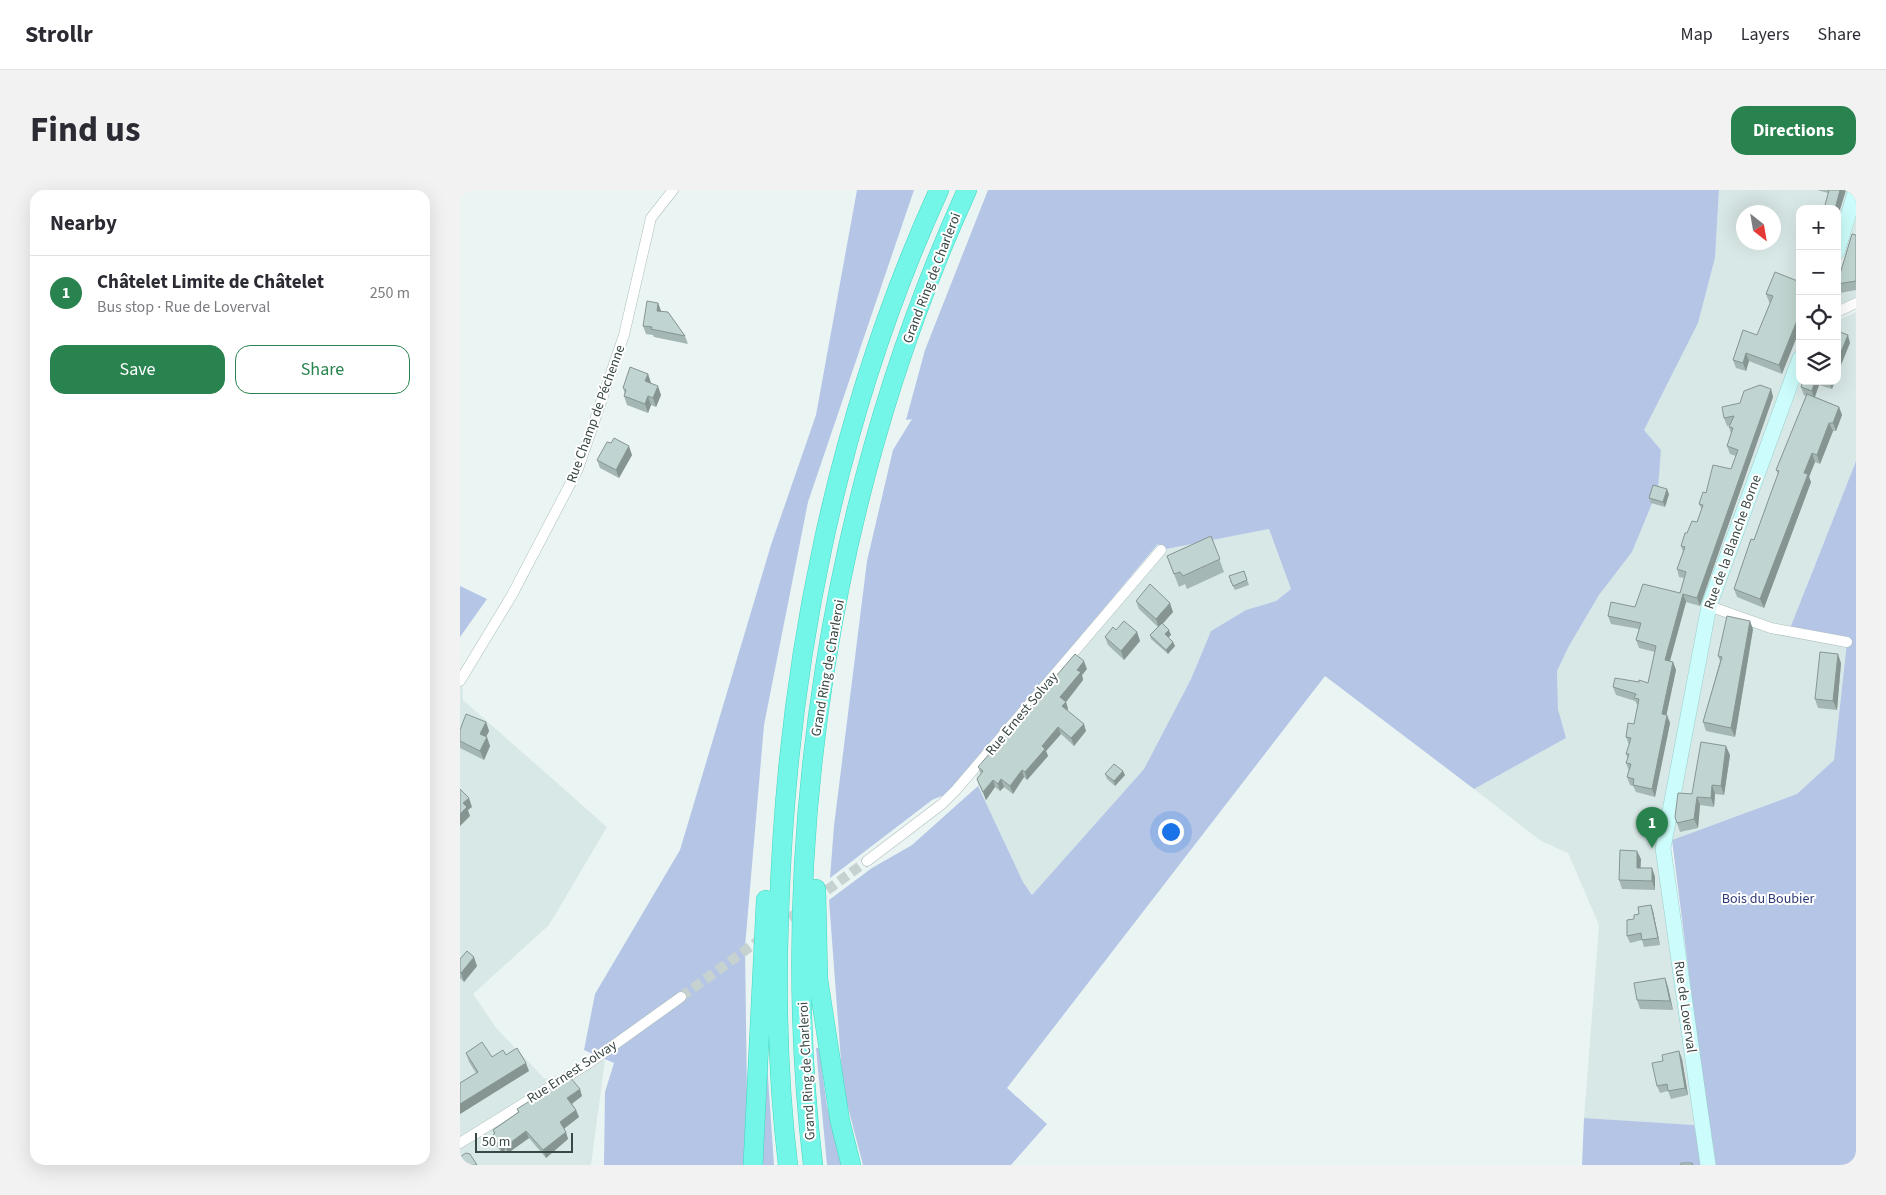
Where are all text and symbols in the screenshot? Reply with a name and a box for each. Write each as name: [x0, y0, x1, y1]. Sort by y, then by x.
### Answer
text: Strollr: [25, 17, 93, 52]
text: Map: [1681, 22, 1713, 47]
text: Layers: [1741, 22, 1790, 47]
text: Share: [1818, 22, 1861, 47]
text: Find us: [30, 105, 140, 155]
button: Directions: [1731, 106, 1856, 155]
north arrow: [1736, 205, 1781, 250]
map controls: [1796, 205, 1841, 385]
button: +: [1796, 205, 1841, 250]
text: Nearby: [50, 208, 117, 238]
street label: Grand Ring de Charleroi: [898, 210, 966, 346]
button: −: [1796, 250, 1841, 295]
text: Châtelet Limite de Châtelet: [97, 269, 324, 296]
text: 1: [62, 282, 70, 304]
text: 250 m: [370, 282, 410, 304]
button: locate: [1796, 295, 1841, 340]
text: Bus stop · Rue de Loverval: [97, 296, 270, 318]
button: layers: [1796, 340, 1841, 385]
street label: Rue Champ de Péchenne: [562, 342, 630, 486]
button: Save: [50, 345, 225, 394]
button: Share: [235, 345, 410, 394]
street label: Rue de la Blanche Borne: [1699, 472, 1767, 612]
street label: Grand Ring de Charleroi: [806, 598, 850, 738]
street label: Rue Ernest Solvay: [981, 667, 1063, 760]
pin: 1: [1636, 807, 1668, 848]
your location: [1158, 819, 1184, 845]
park label: Bois du Boubier: [1722, 889, 1814, 909]
street label: Rue de Loverval: [1669, 960, 1701, 1055]
street label: Grand Ring de Charleroi: [793, 1001, 821, 1141]
street label: Rue Ernest Solvay: [523, 1035, 621, 1109]
scale bar: [475, 1130, 572, 1153]
text: 50 m: [482, 1132, 510, 1152]

